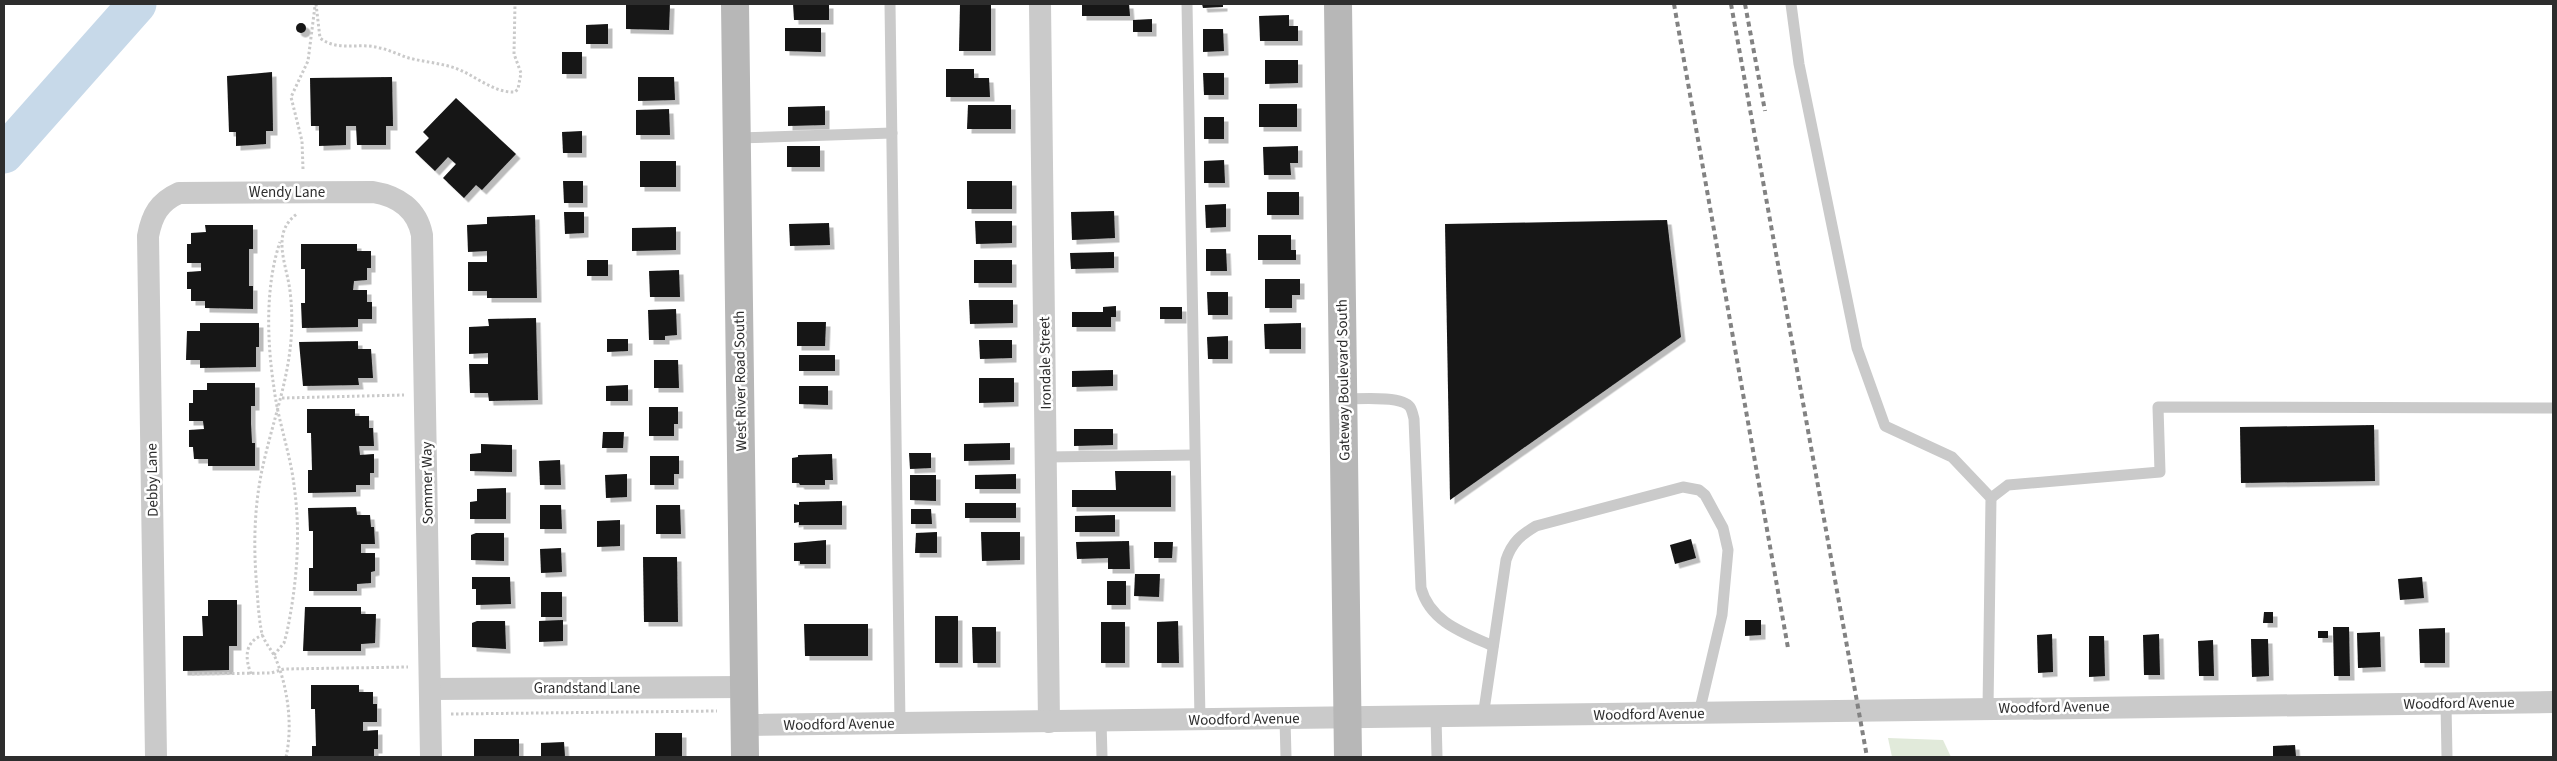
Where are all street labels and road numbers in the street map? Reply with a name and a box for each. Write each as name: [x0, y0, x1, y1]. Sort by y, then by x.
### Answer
street label: Wendy Lane: [249, 182, 325, 203]
street label: Gateway Boulevard South: [1332, 299, 1355, 461]
street label: West River Road South: [729, 310, 752, 452]
street label: Irondale Street: [1034, 316, 1057, 410]
street label: Sommer Way: [416, 441, 439, 525]
street label: Debby Lane: [141, 443, 164, 517]
street label: Grandstand Lane: [534, 678, 640, 699]
street label: Woodford Avenue: [2403, 692, 2515, 715]
street label: Woodford Avenue: [1998, 696, 2110, 719]
street label: Woodford Avenue: [1593, 703, 1705, 726]
street label: Woodford Avenue: [1188, 708, 1300, 731]
street label: Woodford Avenue: [783, 713, 895, 736]

